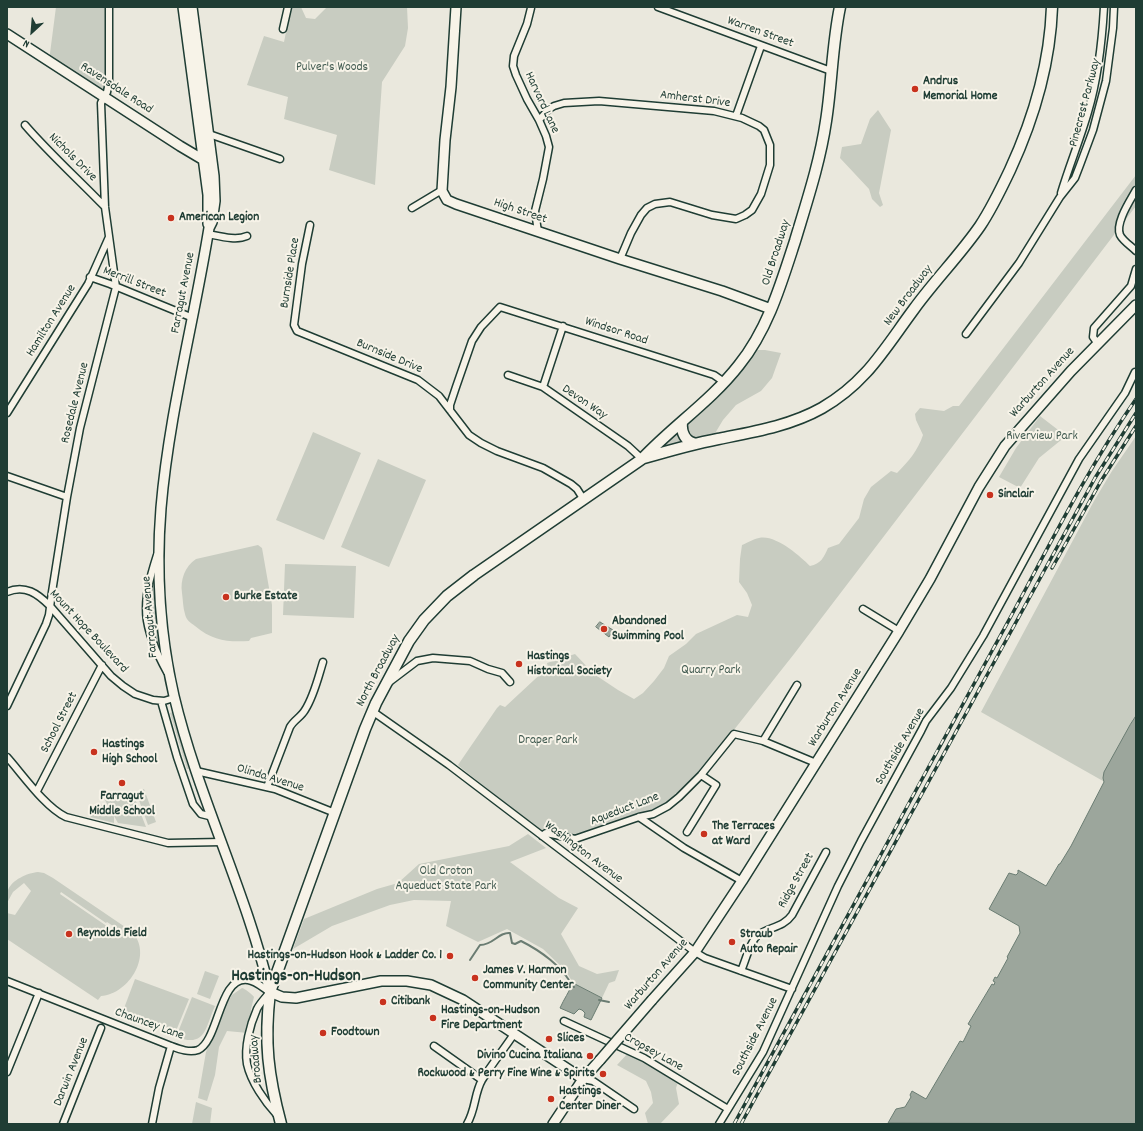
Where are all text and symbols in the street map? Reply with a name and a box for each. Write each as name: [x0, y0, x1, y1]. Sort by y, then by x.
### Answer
north arrow: [12, 12, 52, 52]
street label: Warren Street: [725, 14, 795, 52]
text: N: [21, 34, 33, 51]
street label: Pinecrest Parkway: [1067, 57, 1105, 149]
street label: Ravensdale Road: [77, 60, 155, 118]
park label: Pulver's Woods: [296, 60, 368, 76]
street label: Harvard Lane: [520, 70, 562, 136]
place label: Andrus Memorial Home: [923, 74, 998, 105]
marker: Andrus Memorial Home: [910, 84, 920, 94]
street label: Amherst Drive: [659, 88, 731, 112]
street label: Nichols Drive: [44, 130, 100, 186]
street label: High Street: [491, 196, 549, 228]
place label: American Legion: [179, 210, 259, 226]
marker: American Legion: [166, 213, 176, 223]
street label: Old Broadway: [759, 218, 795, 288]
street label: Burnside Place: [278, 237, 304, 309]
street label: Farragut Avenue: [168, 251, 200, 335]
street label: New Broadway: [881, 262, 937, 330]
street label: Merrill Street: [100, 264, 168, 302]
street label: Hamilton Avenue: [24, 282, 80, 360]
street label: Windsor Road: [583, 314, 649, 350]
street label: Burnside Drive: [354, 336, 424, 378]
street label: Warburton Avenue: [1007, 344, 1079, 422]
street label: Rosedale Avenue: [58, 361, 94, 445]
street label: Devon Way: [558, 382, 610, 424]
park label: Riverview Park: [1006, 429, 1078, 445]
place label: Sinclair: [998, 487, 1034, 503]
marker: Sinclair: [985, 490, 995, 500]
street label: Farragut Avenue: [140, 575, 162, 659]
street label: Mount Hope Boulevard: [45, 587, 131, 677]
place label: Burke Estate: [234, 589, 297, 605]
marker: Burke Estate: [221, 592, 231, 602]
place label: Abandoned Swimming Pool: [612, 614, 684, 645]
marker: Abandoned Swimming Pool: [599, 624, 609, 634]
street label: North Broadway: [353, 632, 405, 710]
place label: Hastings Historical Society: [527, 649, 612, 680]
marker: Hastings Historical Society: [514, 659, 524, 669]
park label: Quarry Park: [681, 663, 741, 679]
street label: Warburton Avenue: [806, 666, 866, 750]
street label: School Street: [38, 690, 82, 756]
street label: Southside Avenue: [873, 706, 929, 788]
park label: Draper Park: [518, 733, 578, 749]
place label: Hastings High School: [102, 737, 157, 768]
marker: Hastings High School: [89, 747, 99, 757]
street label: Olinda Avenue: [234, 761, 306, 797]
marker: Farragut Middle School: [117, 778, 127, 788]
place label: Farragut Middle School: [89, 789, 155, 820]
street label: Aqueduct Lane: [589, 790, 661, 830]
street label: Washington Avenue: [541, 818, 625, 888]
place label: The Terraces at Ward: [712, 819, 775, 850]
marker: The Terraces at Ward: [699, 829, 709, 839]
street label: Ridge Street: [775, 851, 819, 911]
park label: Old Croton Aqueduct State Park: [395, 864, 497, 895]
place label: Reynolds Field: [77, 926, 147, 942]
place label: Straub Auto Repair: [740, 927, 798, 958]
marker: Reynolds Field: [64, 929, 74, 939]
street label: Warburton Avenue: [622, 936, 692, 1014]
marker: Straub Auto Repair: [727, 937, 737, 947]
place label: Hastings-on-Hudson Hook & Ladder Co. 1: [248, 948, 442, 964]
marker: Hastings-on-Hudson Hook & Ladder Co. 1: [445, 951, 455, 961]
place label: James V. Harmon Community Center: [483, 963, 574, 994]
district label: Hastings-on-Hudson: [231, 968, 361, 988]
marker: James V. Harmon Community Center: [470, 973, 480, 983]
place label: Citibank: [391, 994, 430, 1010]
street label: Southside Avenue: [730, 995, 782, 1079]
marker: Citibank: [378, 997, 388, 1007]
place label: Hastings-on-Hudson Fire Department: [441, 1003, 540, 1034]
street label: Chauncey Lane: [112, 1005, 186, 1045]
marker: Hastings-on-Hudson Fire Department: [428, 1013, 438, 1023]
place label: Foodtown: [331, 1025, 379, 1041]
marker: Foodtown: [318, 1028, 328, 1038]
street label: Cropsey Lane: [621, 1030, 685, 1076]
place label: Slices: [557, 1031, 585, 1047]
street label: Broadway: [247, 1034, 267, 1084]
marker: Slices: [544, 1034, 554, 1044]
street label: Darwin Avenue: [51, 1035, 93, 1109]
place label: Divino Cucina Italiana: [477, 1048, 582, 1064]
marker: Divino Cucina Italiana: [585, 1051, 595, 1061]
place label: Rockwood & Perry Fine Wine & Spirits: [417, 1066, 595, 1082]
marker: Rockwood & Perry Fine Wine & Spirits: [598, 1069, 608, 1079]
place label: Hastings Center Diner: [559, 1084, 621, 1115]
marker: Hastings Center Diner: [546, 1094, 556, 1104]

